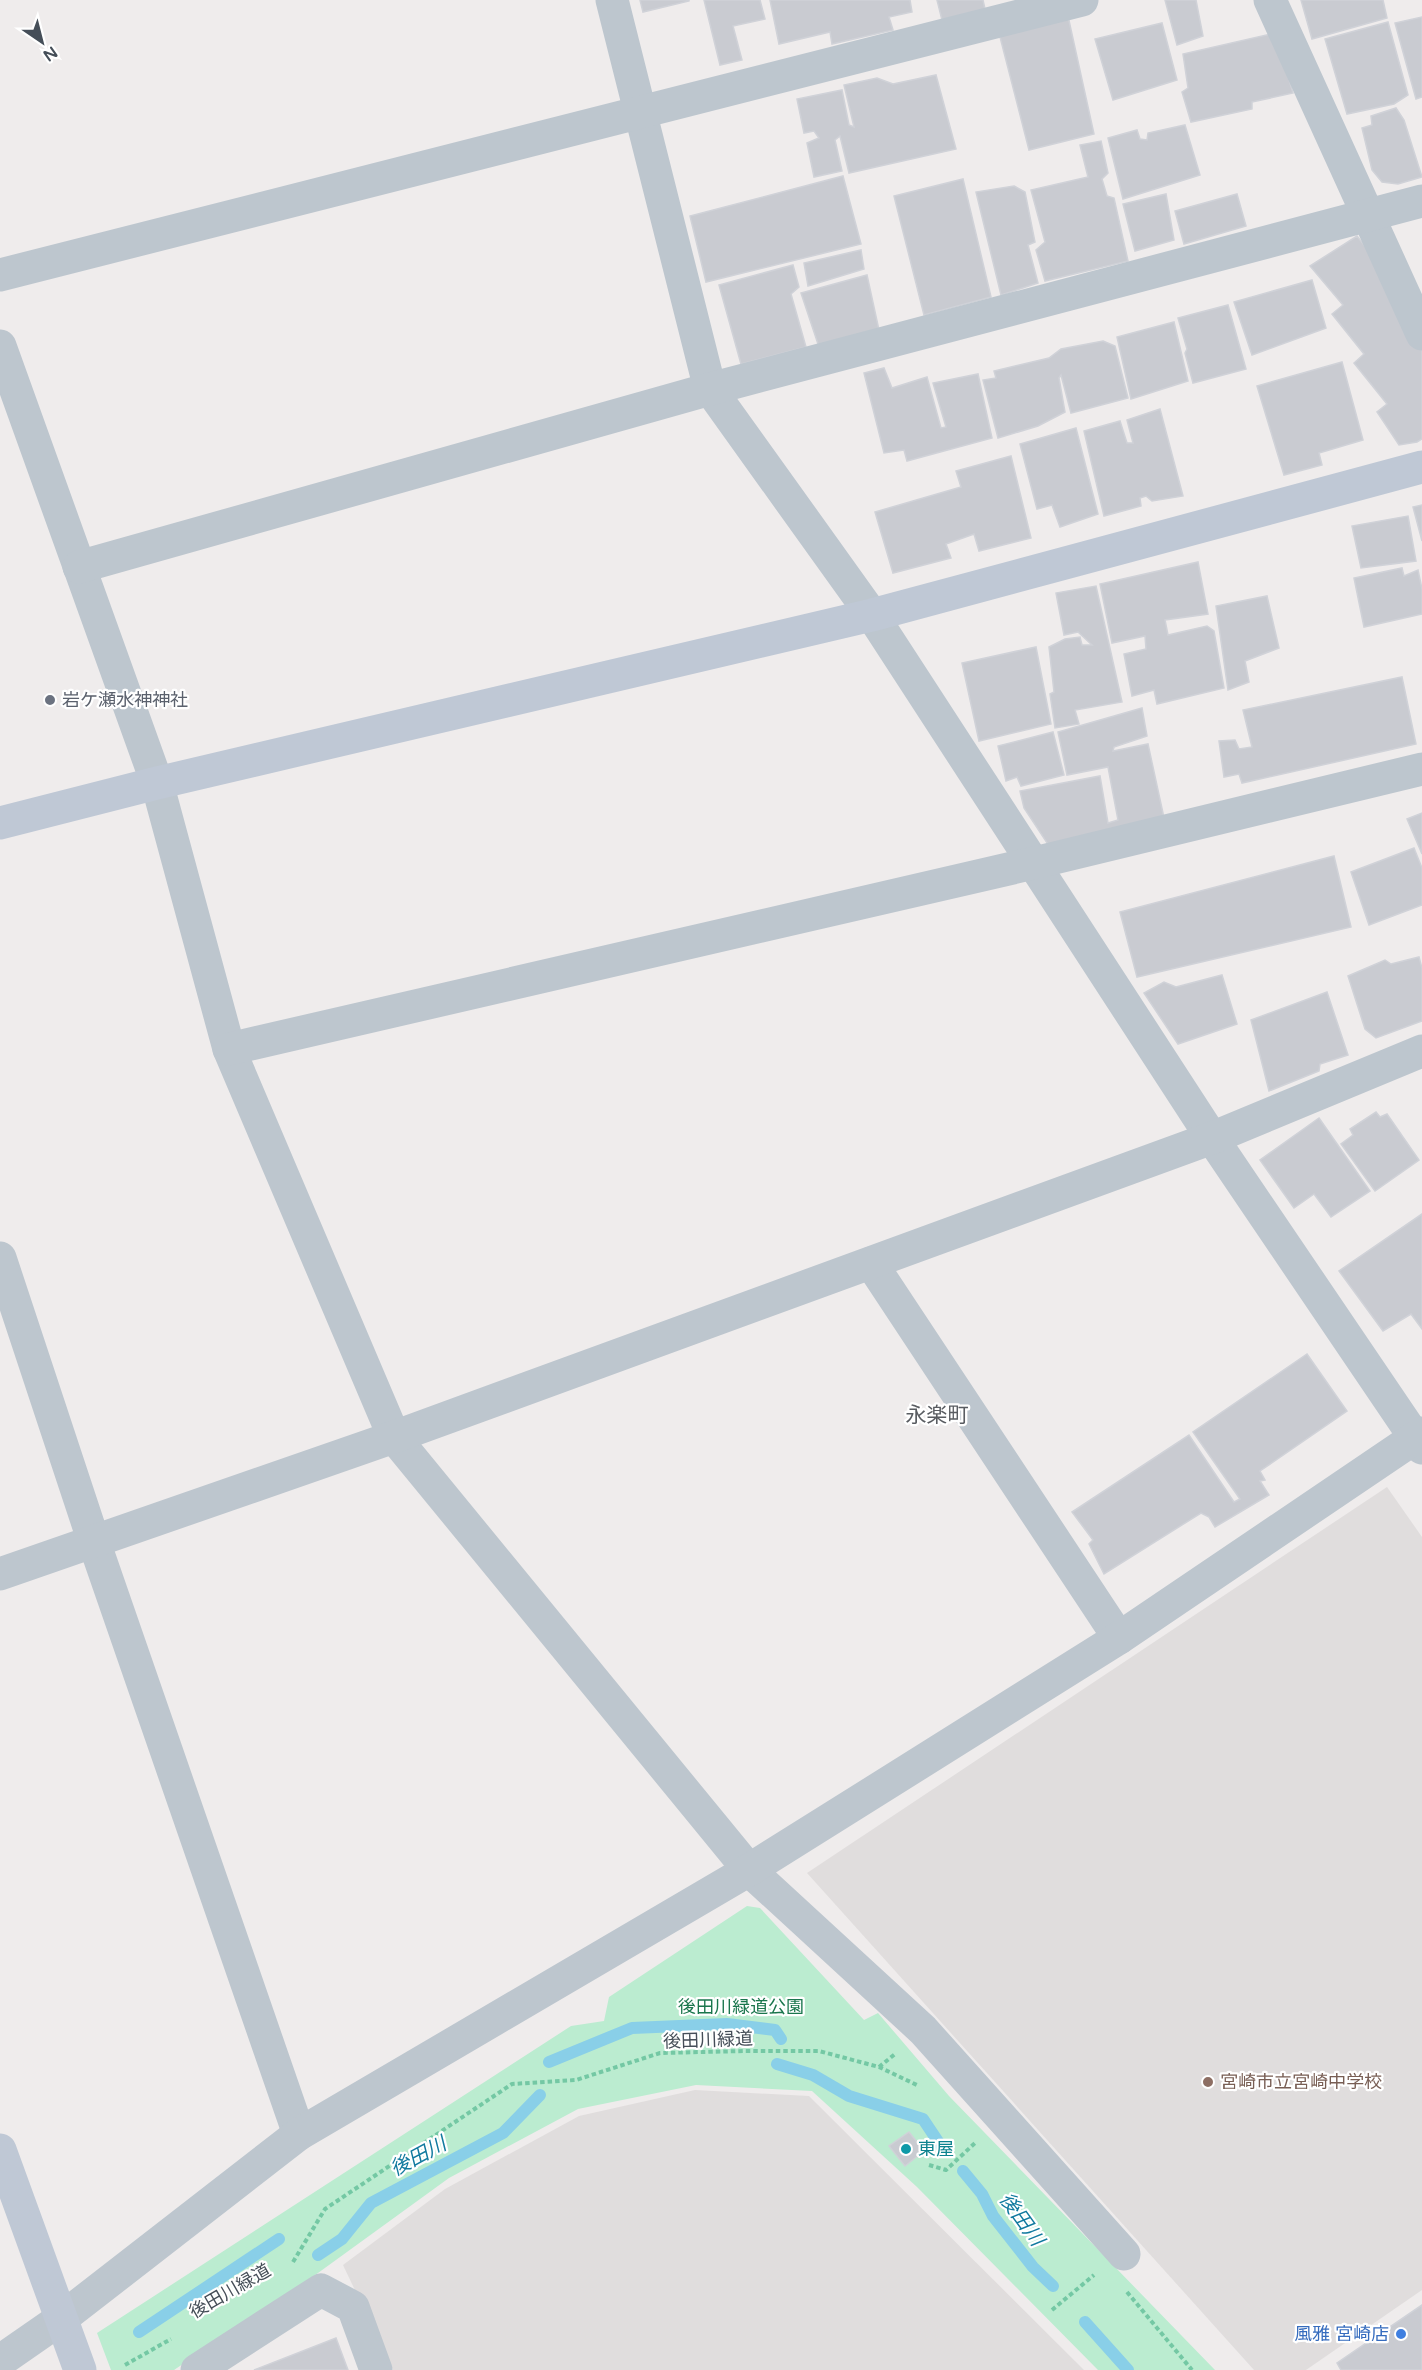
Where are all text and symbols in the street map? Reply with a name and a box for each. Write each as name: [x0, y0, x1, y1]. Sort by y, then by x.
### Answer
north arrow: [12, 12, 72, 72]
text: N: [39, 42, 61, 65]
place label: 岩ケ瀬水神神社: [62, 689, 188, 711]
marker: 岩ケ瀬水神神社: [43, 693, 57, 707]
district label: 永楽町: [906, 1403, 969, 1428]
park label: 後田川緑道公園: [678, 1996, 804, 2018]
street label: 後田川緑道: [663, 2027, 753, 2053]
place label: 宮崎市立宮崎中学校: [1220, 2071, 1382, 2093]
marker: 宮崎市立宮崎中学校: [1201, 2075, 1215, 2089]
water label: 後田川: [386, 2131, 452, 2182]
place label: 東屋: [918, 2138, 954, 2160]
marker: 東屋: [899, 2142, 913, 2156]
water label: 後田川: [994, 2188, 1050, 2253]
street label: 後田川緑道: [186, 2259, 274, 2323]
place label: 風雅 宮崎店: [1294, 2323, 1389, 2345]
marker: 風雅 宮崎店: [1394, 2327, 1408, 2341]

